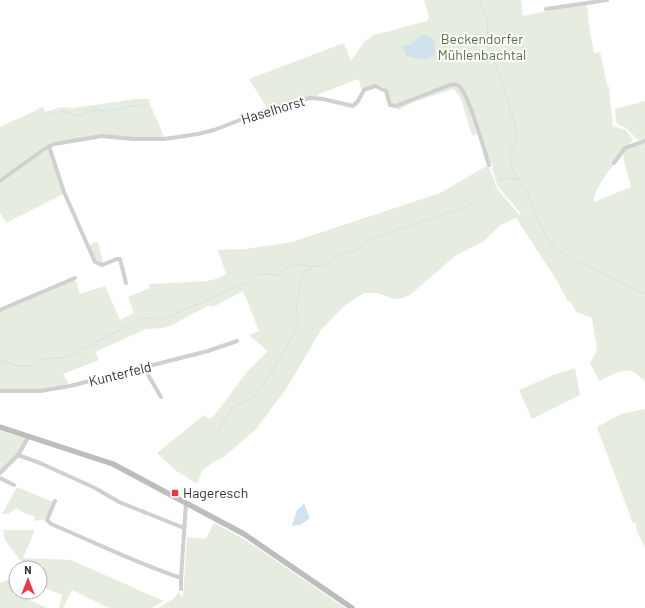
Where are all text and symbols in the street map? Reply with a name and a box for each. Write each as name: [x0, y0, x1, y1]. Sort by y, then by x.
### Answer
park label: Beckendorfer Mühlenbachtal: [438, 30, 526, 63]
street label: Haselhorst: [239, 92, 307, 127]
street label: Kunterfeld: [87, 358, 153, 389]
place label: Hageresch: [183, 484, 248, 501]
marker: Hageresch: [170, 488, 180, 498]
north arrow: [8, 560, 48, 600]
text: N: [24, 563, 32, 576]

